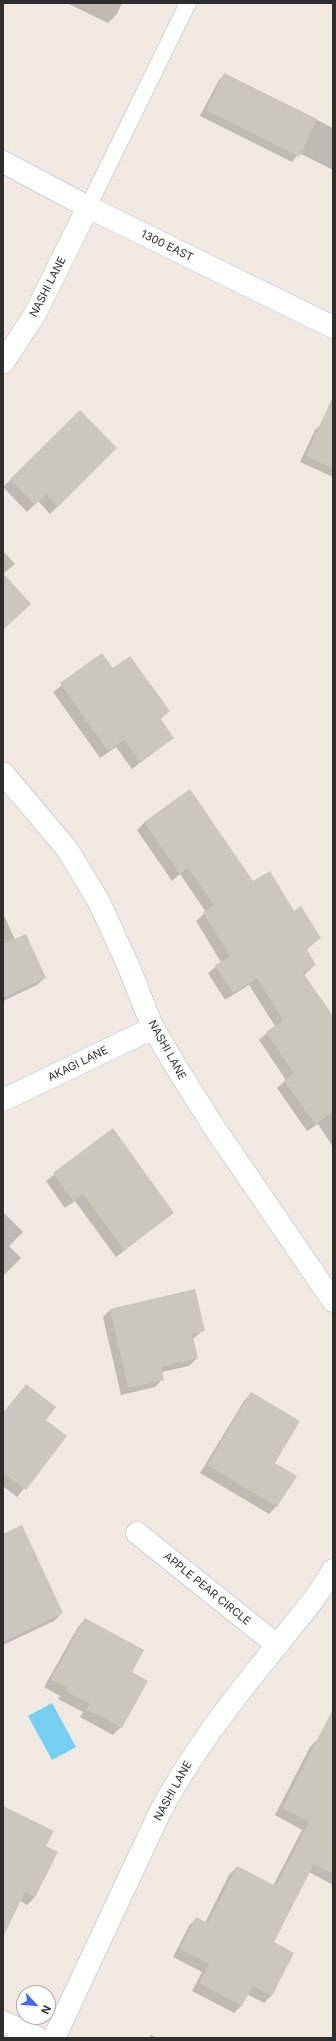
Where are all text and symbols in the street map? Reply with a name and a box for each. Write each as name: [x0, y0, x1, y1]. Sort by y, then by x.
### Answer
street label: 1300 EAST: [139, 228, 195, 264]
street label: NASHI LANE: [27, 255, 69, 319]
street label: NASHI LANE: [145, 1018, 189, 1082]
street label: AKAGI LANE: [46, 1044, 110, 1084]
street label: APPLE PEAR CIRCLE: [161, 1550, 253, 1628]
street label: NASHI LANE: [151, 1759, 195, 1823]
north arrow: [16, 1985, 56, 2025]
text: N: [38, 2003, 54, 2017]

